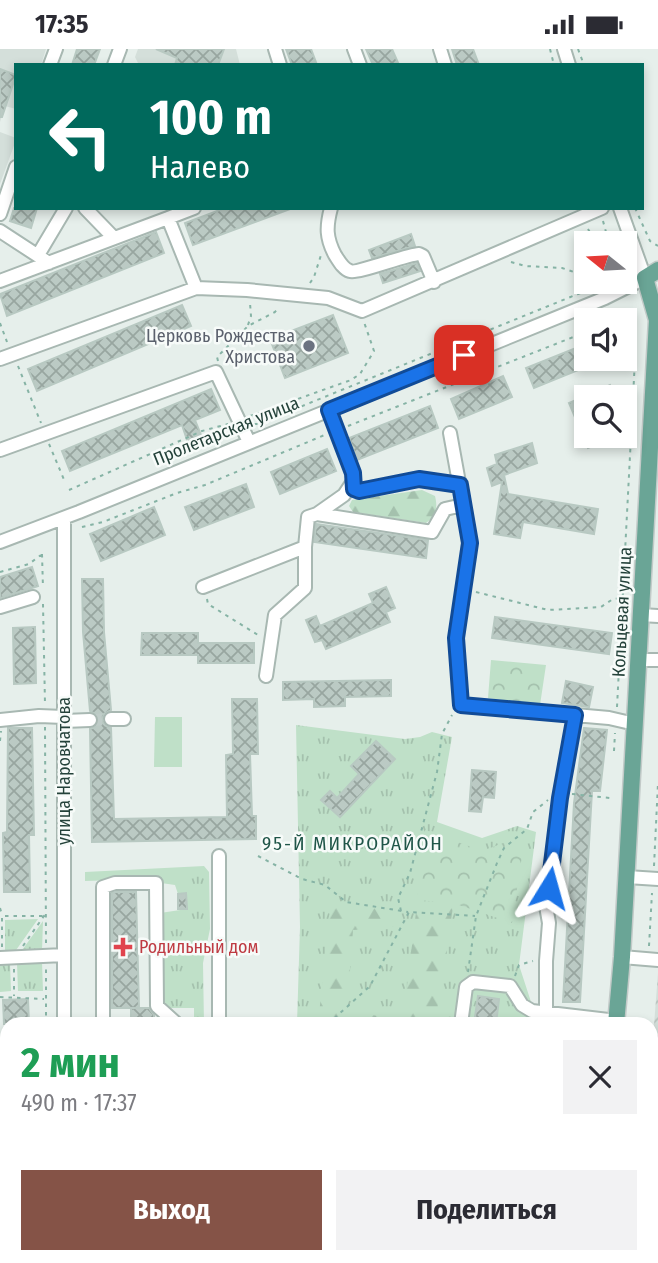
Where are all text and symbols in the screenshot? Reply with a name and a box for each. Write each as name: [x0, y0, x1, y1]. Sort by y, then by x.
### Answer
text: 17:35: [35, 9, 89, 40]
text: 100 m: [150, 88, 272, 147]
icon: left: [35, 91, 126, 182]
text: Налево: [150, 148, 250, 186]
north arrow: [574, 231, 637, 294]
map controls: [574, 231, 637, 448]
button: sound: [574, 308, 637, 371]
place label: Церковь Рождества Христова: [146, 325, 295, 368]
pin: [434, 325, 494, 385]
icon: arrive: [445, 336, 483, 374]
marker: Церковь Рождества Христова: [301, 338, 317, 354]
button: search: [574, 385, 637, 448]
street label: Пролетарская улица: [150, 392, 302, 470]
street label: Кольцевая улица: [608, 546, 636, 678]
street label: улица Наровчатова: [53, 697, 75, 845]
district label: 95-Й МИКРОРАЙОН: [262, 832, 444, 855]
position arrow: [512, 851, 586, 925]
place label: Родильный дом: [139, 936, 258, 958]
marker: Родильный дом: [113, 937, 133, 957]
text: 2 мин: [21, 1038, 120, 1088]
button: close: [563, 1040, 637, 1114]
text: 490 m · 17:37: [21, 1089, 137, 1117]
button: Выход: [21, 1170, 322, 1250]
button: Поделиться: [336, 1170, 637, 1250]

